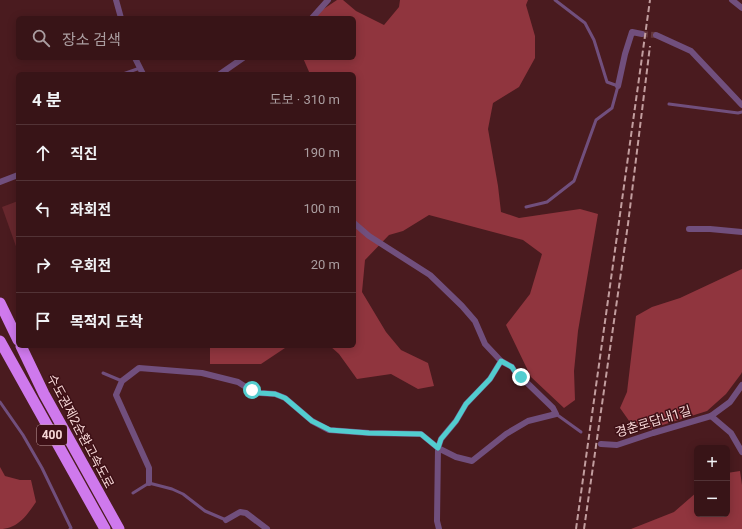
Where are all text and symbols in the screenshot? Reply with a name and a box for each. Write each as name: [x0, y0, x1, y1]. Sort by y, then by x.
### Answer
search box: [16, 16, 356, 60]
icon: search: [30, 27, 52, 49]
text: 장소 검색: [62, 31, 121, 49]
text: 4 분: [32, 90, 62, 110]
text: 도보 · 310 m: [270, 92, 340, 107]
icon: ahead: [32, 142, 54, 164]
text: 직진: [70, 145, 98, 163]
text: 190 m: [303, 145, 340, 160]
icon: left: [32, 198, 54, 220]
text: 좌회전: [70, 201, 111, 219]
text: 100 m: [303, 201, 340, 216]
icon: right: [32, 254, 54, 276]
text: 우회전: [70, 257, 111, 275]
text: 20 m: [311, 257, 340, 272]
icon: arrive: [32, 310, 54, 332]
text: 목적지 도착: [70, 313, 143, 331]
route end: [512, 368, 530, 386]
street label: 수도권제2순환고속도로: [44, 372, 117, 491]
route start: [243, 381, 261, 399]
street label: 경춘로답내1길: [613, 403, 693, 440]
road number: 400: [37, 425, 67, 445]
map controls: [694, 445, 730, 517]
button: +: [694, 445, 730, 481]
button: −: [694, 481, 730, 517]

